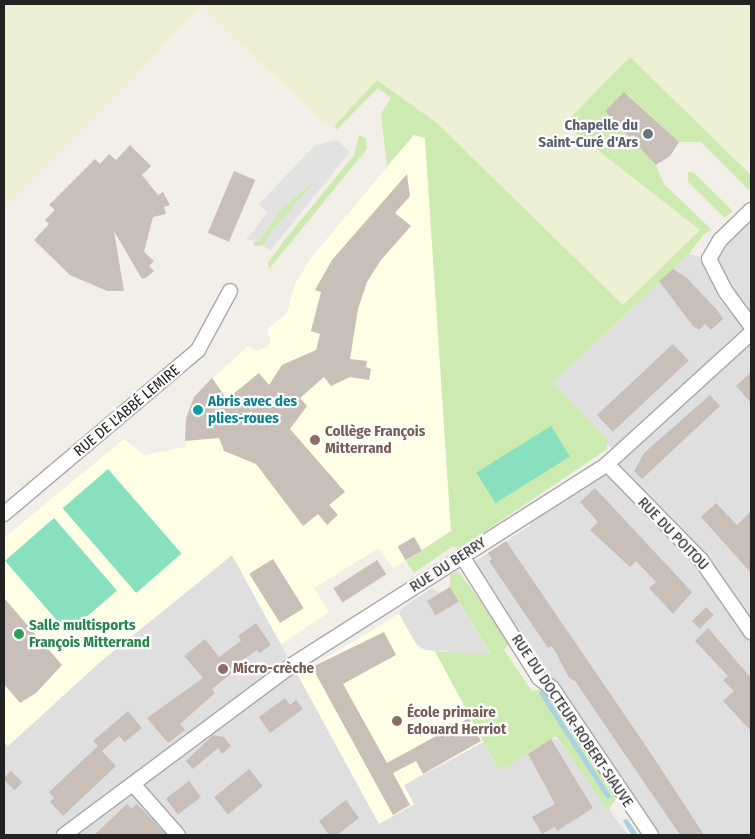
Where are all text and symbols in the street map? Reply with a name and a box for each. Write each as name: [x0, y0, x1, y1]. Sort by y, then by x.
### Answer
place label: Chapelle du Saint-Curé d'Ars: [538, 116, 638, 151]
marker: Chapelle du Saint-Curé d'Ars: [642, 128, 654, 140]
street label: RUE DE L'ABBÉ LEMIRE: [70, 361, 184, 461]
place label: Abris avec des plies-roues: [208, 392, 297, 427]
marker: Abris avec des plies-roues: [192, 404, 204, 416]
place label: Collège François Mitterrand: [325, 422, 425, 457]
marker: Collège François Mitterrand: [309, 434, 321, 446]
street label: RUE DU POITOU: [634, 494, 712, 574]
street label: RUE DU BERRY: [407, 534, 489, 596]
place label: Salle multisports François Mitterrand: [29, 616, 150, 651]
marker: Salle multisports François Mitterrand: [13, 628, 25, 640]
street label: RUE DU DOCTEUR-ROBERT-SIAUVE: [507, 631, 637, 811]
place label: Micro-crèche: [233, 660, 314, 678]
marker: Micro-crèche: [217, 663, 229, 675]
place label: École primaire Edouard Herriot: [407, 703, 506, 738]
marker: École primaire Edouard Herriot: [391, 715, 403, 727]

